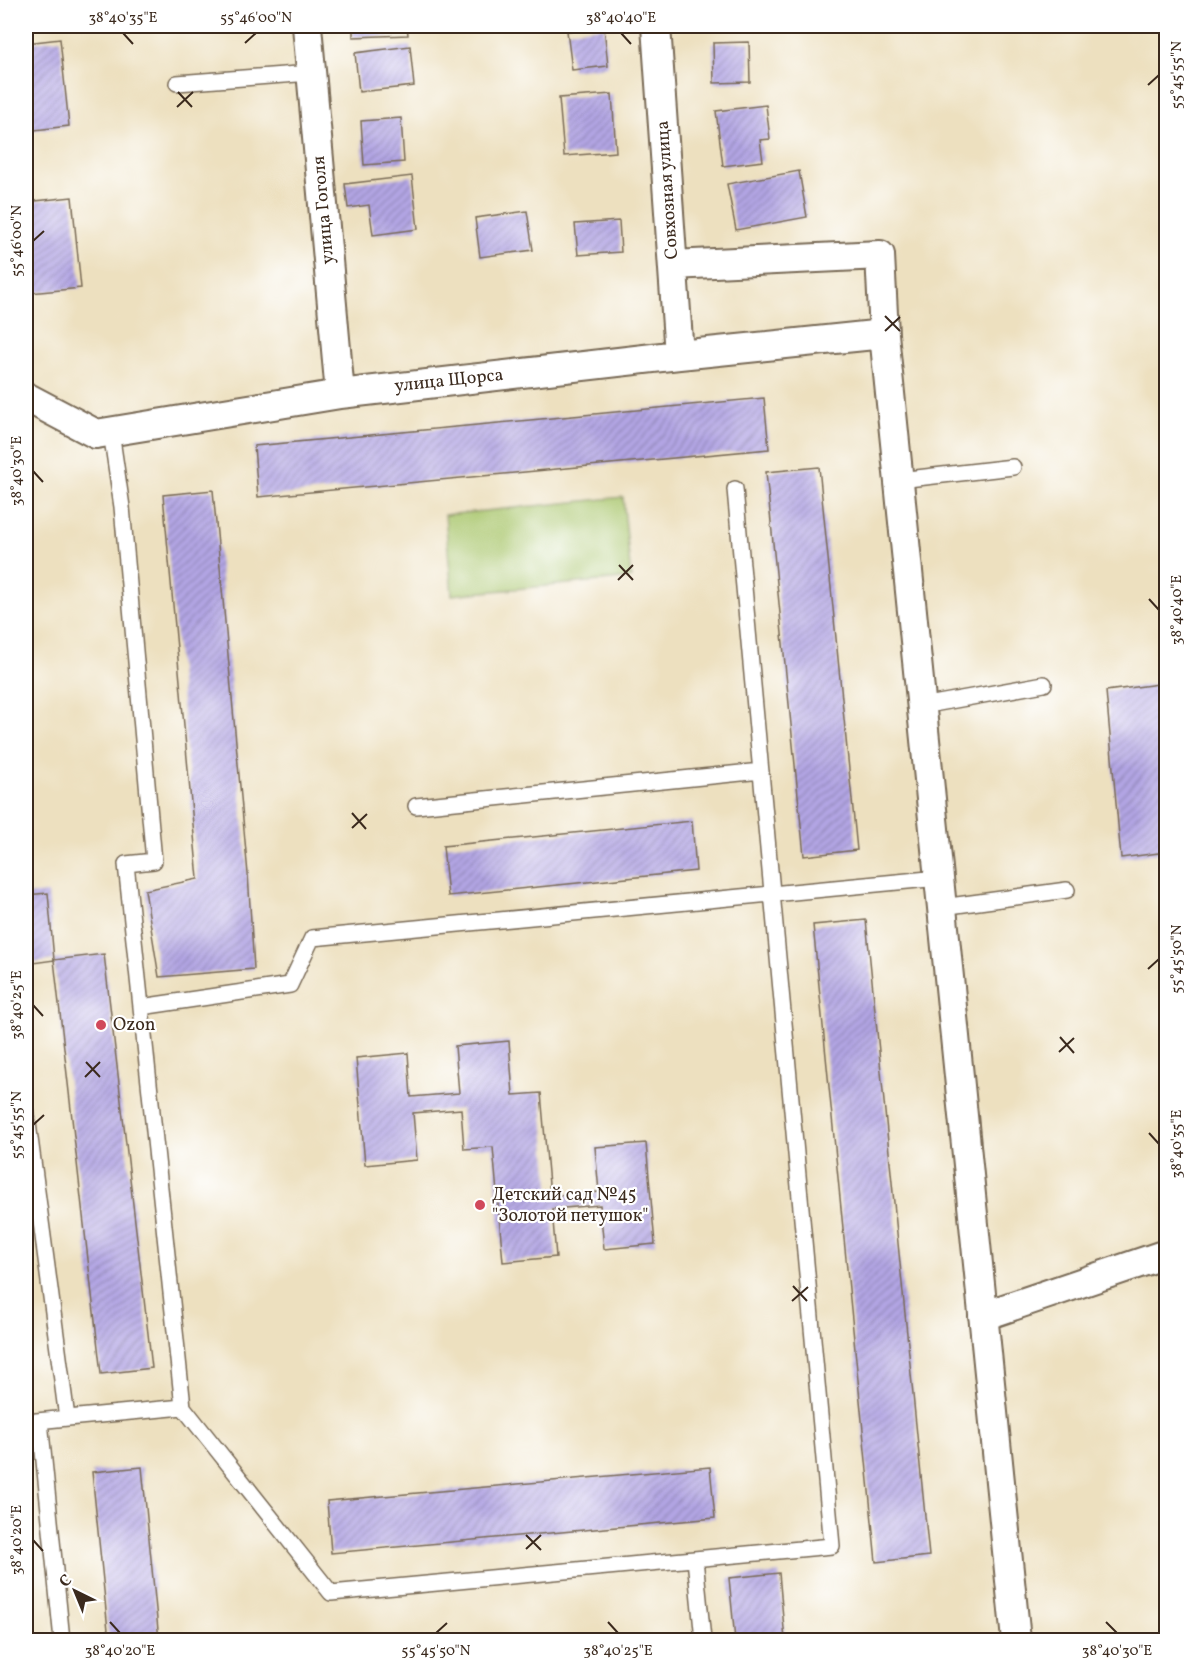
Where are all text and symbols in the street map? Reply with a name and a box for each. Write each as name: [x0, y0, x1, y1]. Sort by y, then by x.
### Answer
text: 38°40'35"E: [88, 8, 158, 29]
text: 55°46'00"N: [220, 8, 292, 29]
text: 38°40'40"E: [586, 8, 656, 29]
text: 55°45'55"N: [1167, 41, 1188, 109]
street label: Совхозная улица: [651, 120, 685, 260]
street label: улица Гоголя: [307, 155, 341, 265]
text: 55°46'00"N: [7, 205, 28, 277]
street label: улица Щорса: [393, 363, 505, 399]
text: 38°40'30"E: [7, 436, 28, 506]
text: 38°40'40"E: [1167, 575, 1188, 645]
text: 55°45'50"N: [1167, 924, 1188, 994]
text: 38°40'25"E: [7, 970, 28, 1040]
place label: Ozon: [113, 1013, 156, 1038]
marker: Ozon: [94, 1018, 108, 1032]
text: 55°45'55"N: [7, 1091, 28, 1159]
text: 38°40'35"E: [1167, 1109, 1188, 1179]
place label: Детский сад №45 "Золотой петушок": [492, 1183, 648, 1229]
marker: Детский сад №45 "Золотой петушок": [473, 1198, 487, 1212]
text: 38°40'20"E: [7, 1505, 28, 1575]
north arrow: [45, 1561, 105, 1621]
text: С: [55, 1570, 77, 1593]
text: 38°40'20"E: [85, 1641, 155, 1662]
text: 55°45'50"N: [401, 1641, 471, 1662]
text: 38°40'25"E: [583, 1641, 653, 1662]
text: 38°40'30"E: [1082, 1641, 1152, 1662]

